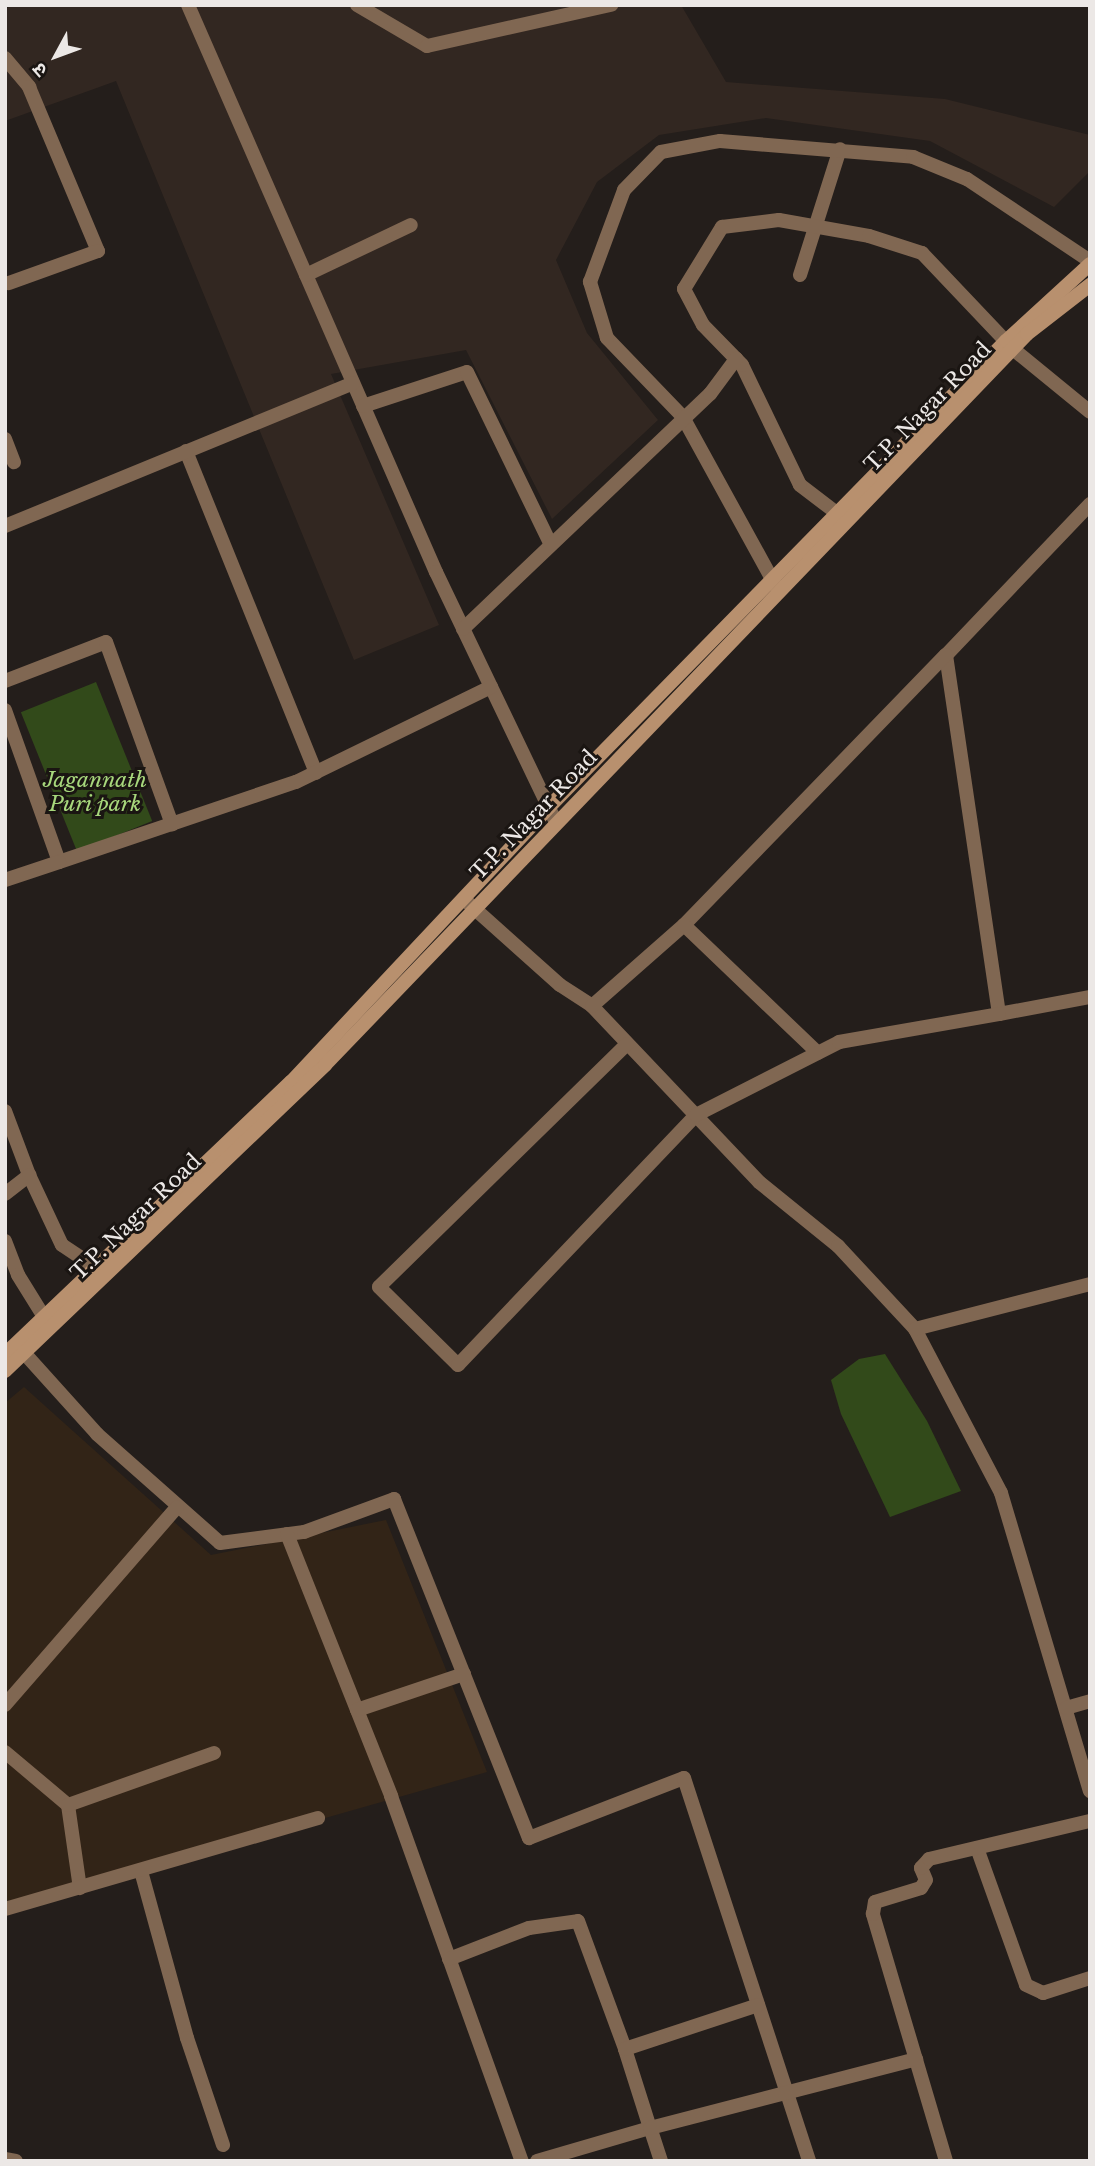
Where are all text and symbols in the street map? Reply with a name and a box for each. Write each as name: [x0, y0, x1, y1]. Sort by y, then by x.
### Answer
north arrow: [21, 21, 91, 91]
text: उ: [27, 58, 52, 82]
street label: T.P. Nagar Road: [859, 337, 997, 477]
street label: T.P. Nagar Road: [465, 745, 603, 885]
park label: Jagannath Puri park: [43, 767, 147, 817]
street label: T.P. Nagar Road: [66, 1148, 206, 1286]

